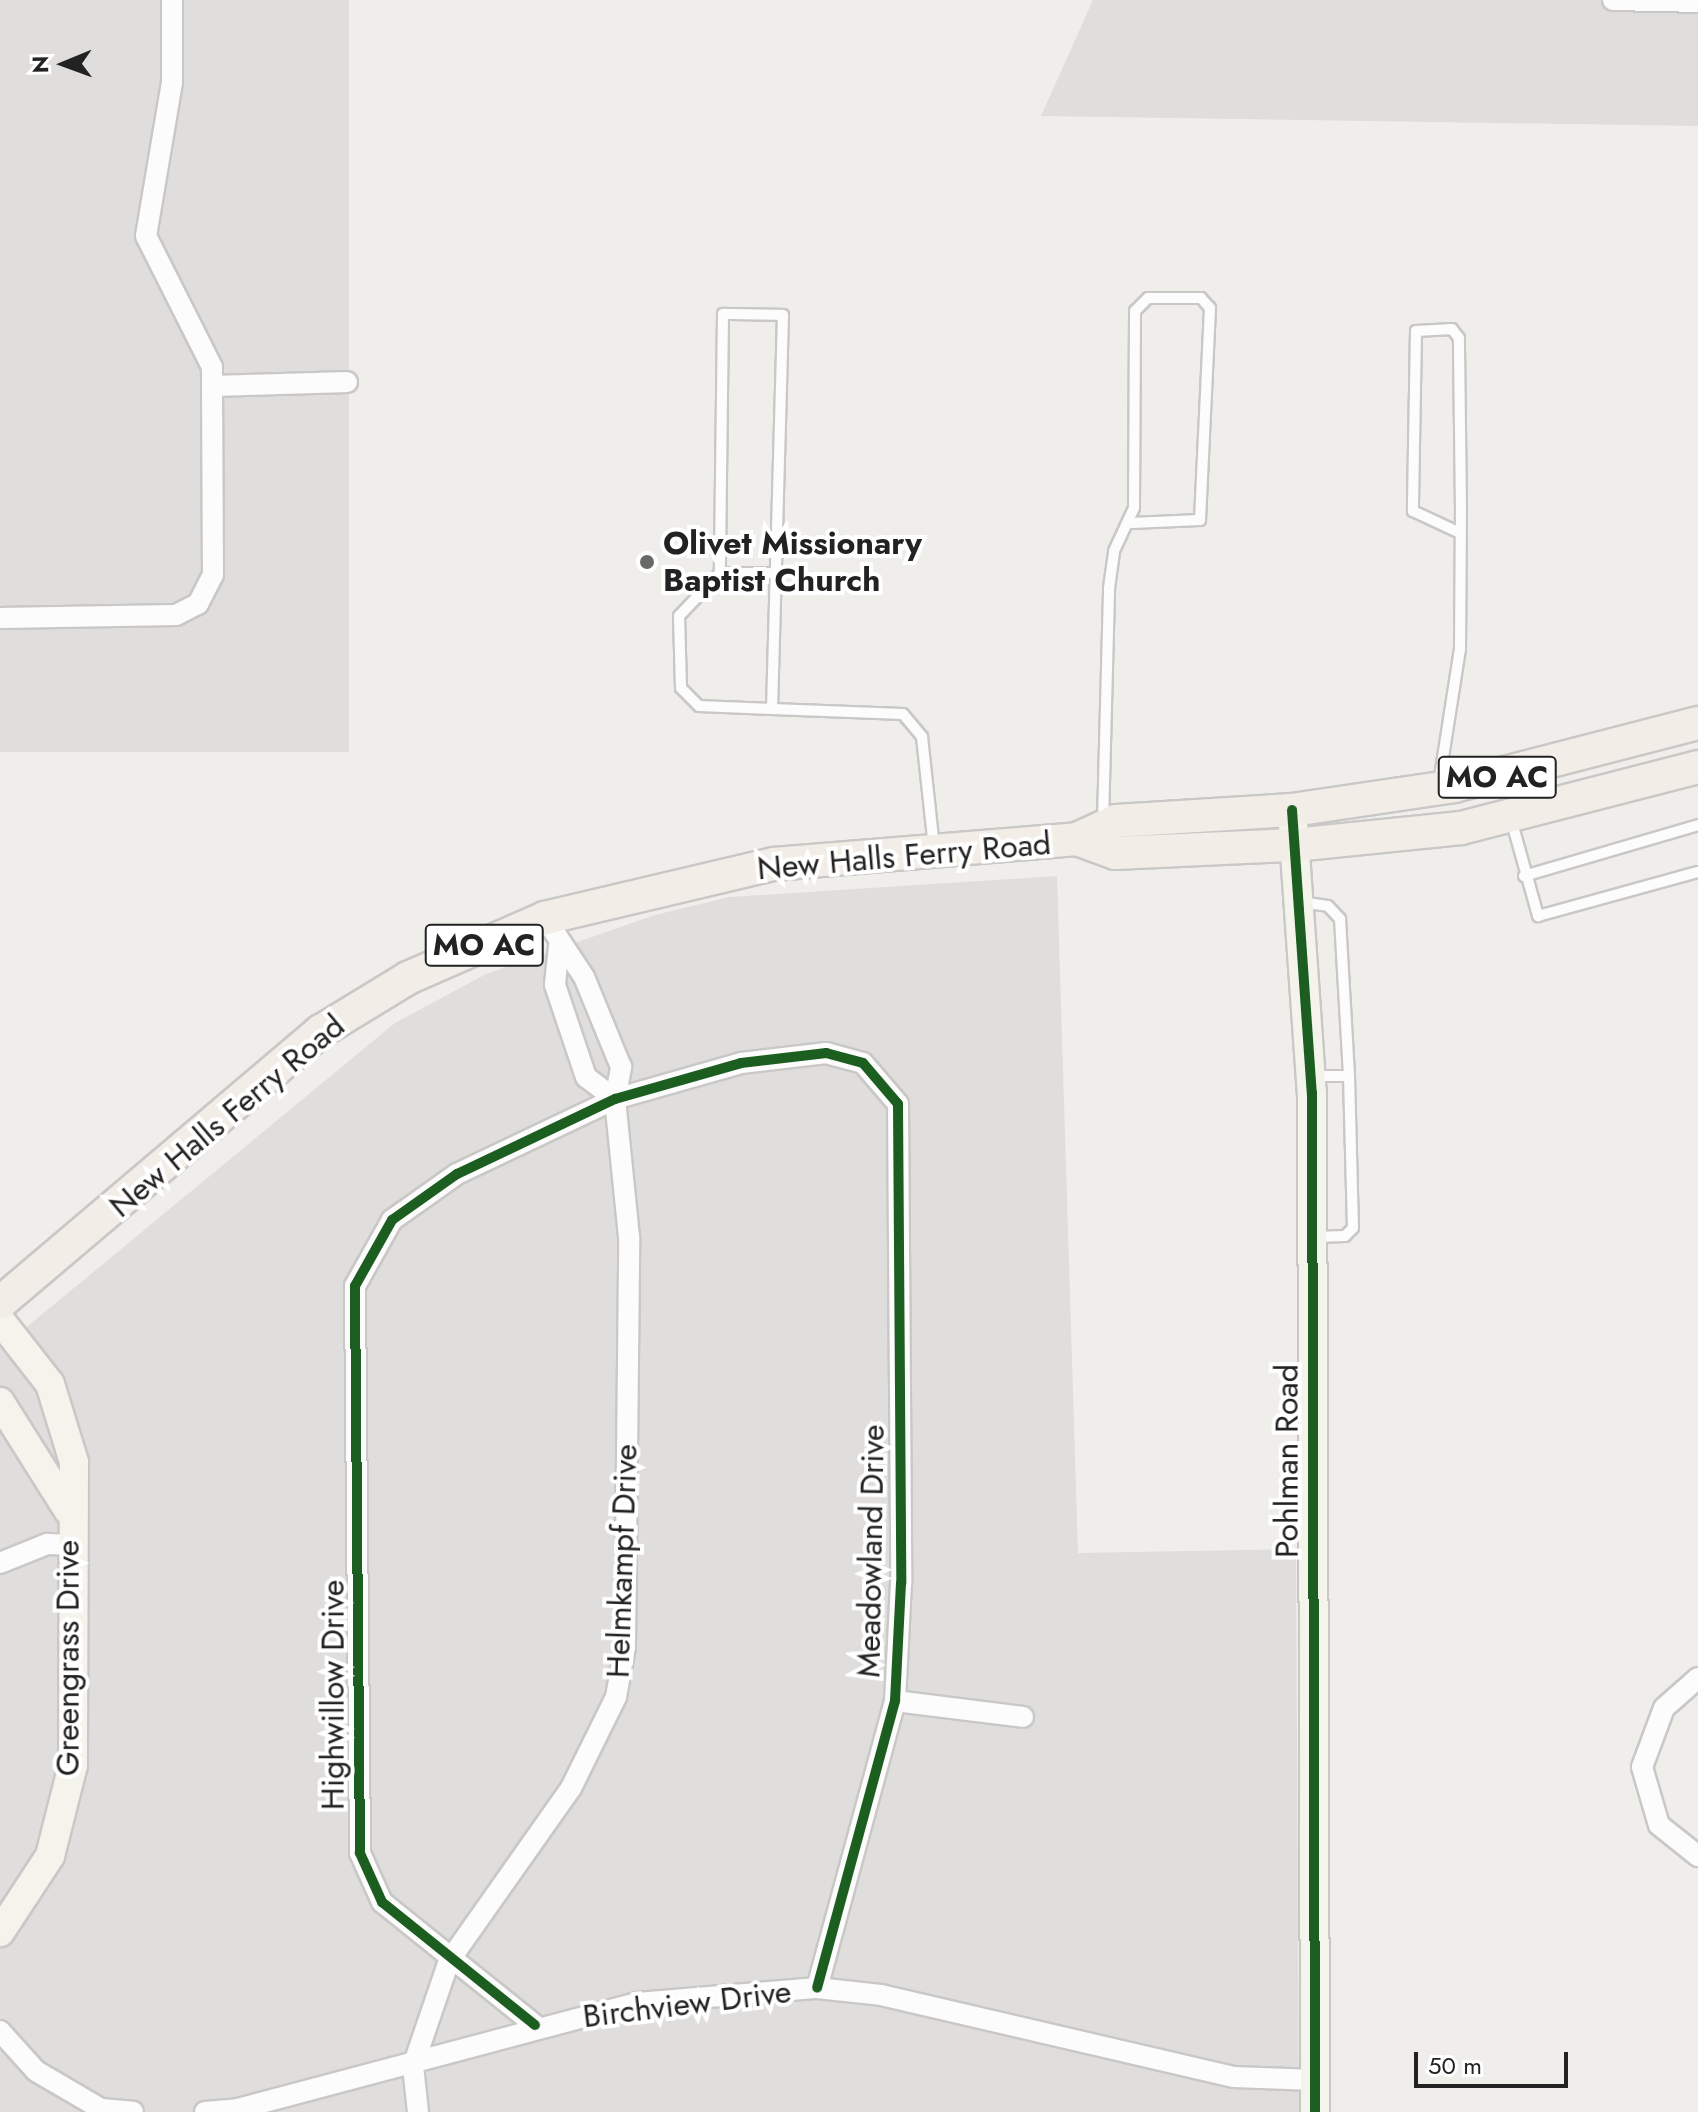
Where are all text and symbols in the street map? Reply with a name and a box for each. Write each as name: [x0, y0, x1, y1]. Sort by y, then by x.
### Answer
north arrow: [24, 24, 104, 104]
text: N: [24, 55, 56, 73]
place label: Olivet Missionary Baptist Church: [663, 525, 922, 600]
marker: Olivet Missionary Baptist Church: [638, 553, 656, 571]
road number: MO AC: [1437, 751, 1557, 803]
street label: New Halls Ferry Road: [755, 824, 1053, 888]
road number: MO AC: [424, 919, 544, 971]
street label: New Halls Ferry Road: [102, 1007, 352, 1225]
street label: Pohlman Road: [1268, 1364, 1306, 1558]
street label: Meadowland Drive: [850, 1424, 892, 1678]
street label: Helmkampf Drive: [599, 1443, 645, 1679]
street label: Greengrass Drive: [49, 1540, 87, 1776]
street label: Highwillow Drive: [314, 1580, 352, 1810]
street label: Birchview Drive: [581, 1972, 793, 2036]
scale bar: [1418, 2036, 1572, 2086]
text: 50 m: [1428, 2048, 1482, 2083]

